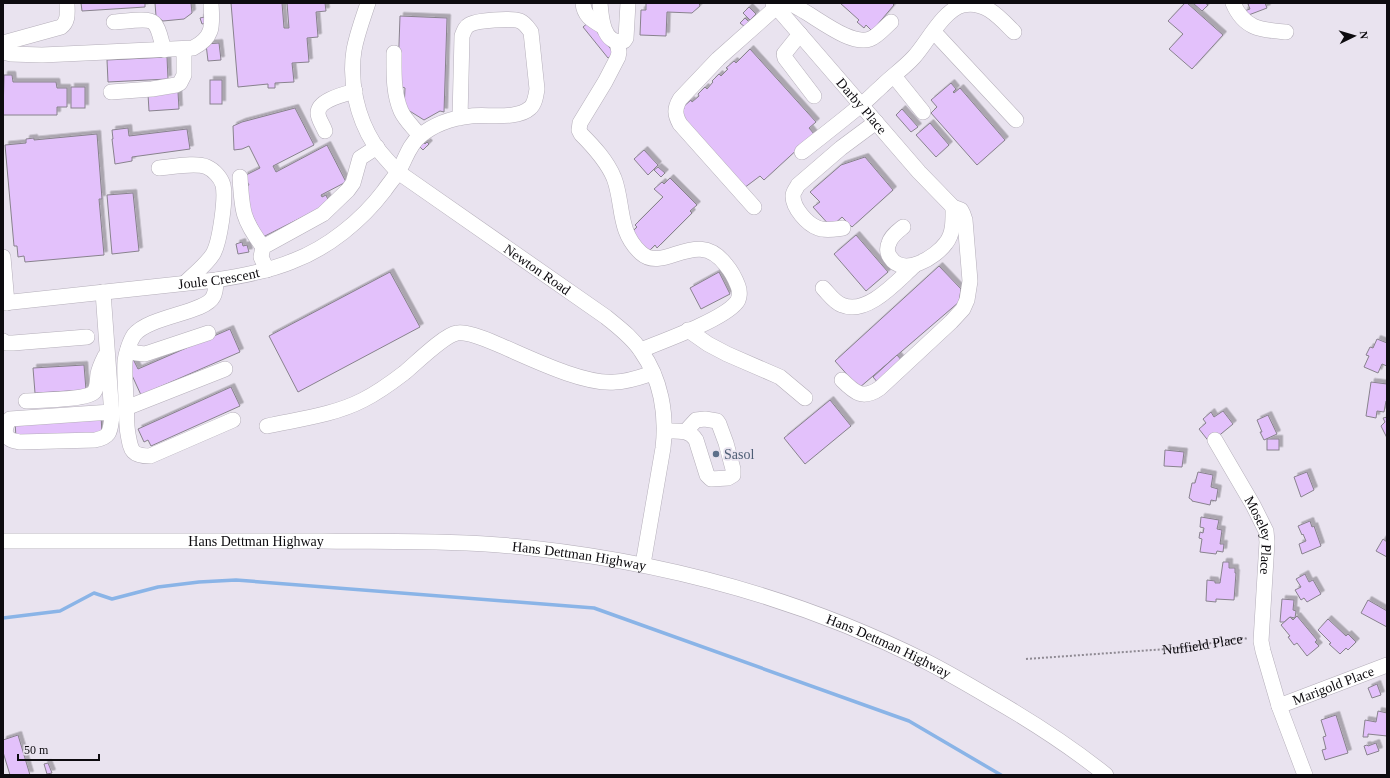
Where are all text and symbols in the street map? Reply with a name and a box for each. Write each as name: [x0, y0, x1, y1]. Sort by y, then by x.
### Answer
north arrow: [1334, 16, 1374, 56]
text: N: [1358, 31, 1370, 40]
street label: Darby Place: [834, 75, 890, 137]
street label: Newton Road: [501, 241, 573, 297]
street label: Joule Crescent: [177, 265, 261, 292]
place label: Sasol: [724, 447, 754, 462]
marker: Sasol: [711, 449, 721, 459]
street label: Moseley Place: [1242, 493, 1275, 575]
street label: Hans Dettman Highway: [188, 534, 324, 549]
street label: Hans Dettman Highway: [511, 539, 648, 573]
street label: Hans Dettman Highway: [824, 611, 954, 681]
street label: Nuffield Place: [1162, 631, 1244, 657]
street label: Marigold Place: [1290, 663, 1376, 708]
scale bar: [18, 736, 99, 762]
text: 50 m: [24, 743, 49, 757]

